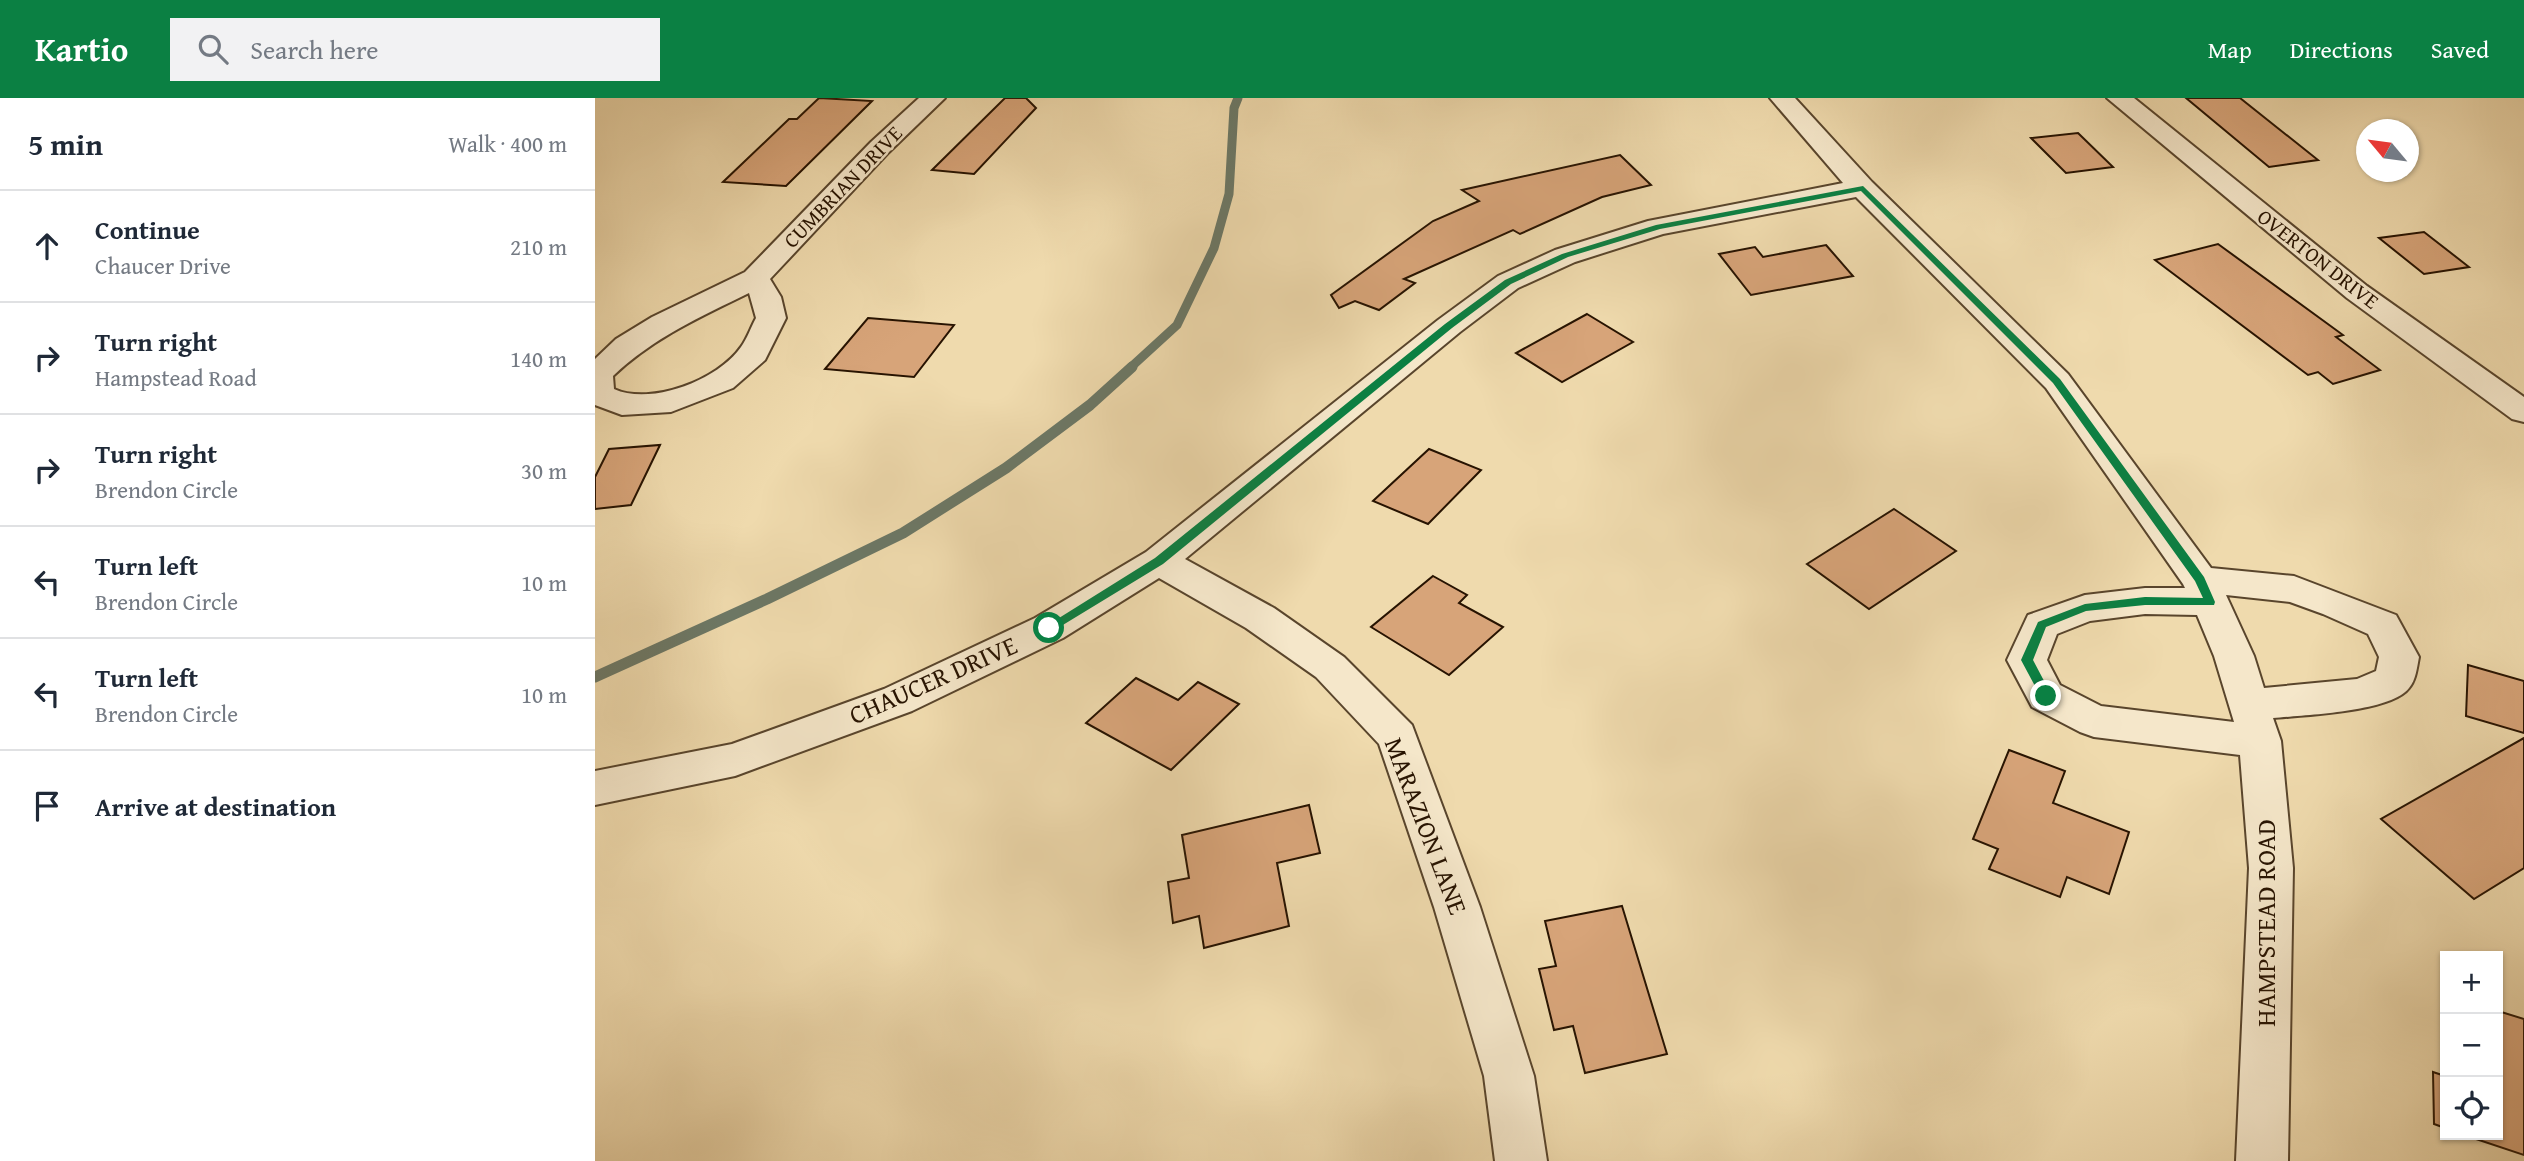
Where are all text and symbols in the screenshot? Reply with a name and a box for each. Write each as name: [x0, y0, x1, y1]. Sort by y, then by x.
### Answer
search box: [170, 18, 660, 81]
text: Kartio: [35, 25, 128, 73]
icon: search: [194, 30, 232, 68]
text: Search here: [250, 30, 379, 69]
text: Map: [2208, 32, 2252, 67]
text: Directions: [2290, 32, 2393, 67]
text: Saved: [2431, 32, 2489, 67]
street label: CUMBRIAN DRIVE: [776, 118, 910, 255]
north arrow: [2356, 119, 2419, 182]
text: 5 min: [28, 122, 103, 166]
text: Walk · 400 m: [448, 127, 567, 160]
street label: OVERTON DRIVE: [2251, 201, 2386, 316]
text: Continue: [95, 210, 200, 249]
icon: ahead: [28, 227, 66, 265]
text: 210 m: [510, 230, 567, 263]
text: Chaucer Drive: [95, 249, 231, 282]
text: Turn right: [95, 322, 217, 361]
icon: right: [28, 339, 66, 377]
text: 140 m: [510, 342, 567, 375]
text: Hampstead Road: [95, 361, 257, 394]
text: Turn right: [95, 434, 217, 473]
icon: right: [28, 451, 66, 489]
text: 30 m: [521, 454, 567, 487]
text: Brendon Circle: [95, 473, 238, 506]
text: Turn left: [95, 546, 198, 585]
icon: left: [28, 563, 66, 601]
text: 10 m: [521, 566, 567, 599]
text: Brendon Circle: [95, 585, 238, 618]
route start: [1033, 612, 1064, 643]
street label: CHAUCER DRIVE: [843, 625, 1023, 734]
text: Turn left: [95, 658, 198, 697]
icon: left: [28, 675, 66, 713]
text: 10 m: [521, 678, 567, 711]
route end: [2030, 680, 2061, 711]
text: Brendon Circle: [95, 697, 238, 730]
street label: MARAZION LANE: [1375, 732, 1478, 920]
icon: arrive: [28, 787, 66, 825]
text: Arrive at destination: [95, 787, 336, 826]
street label: HAMPSTEAD ROAD: [2246, 819, 2285, 1027]
map controls: [2440, 951, 2503, 1140]
button: +: [2440, 951, 2503, 1014]
button: −: [2440, 1014, 2503, 1077]
button: locate: [2440, 1077, 2503, 1140]

